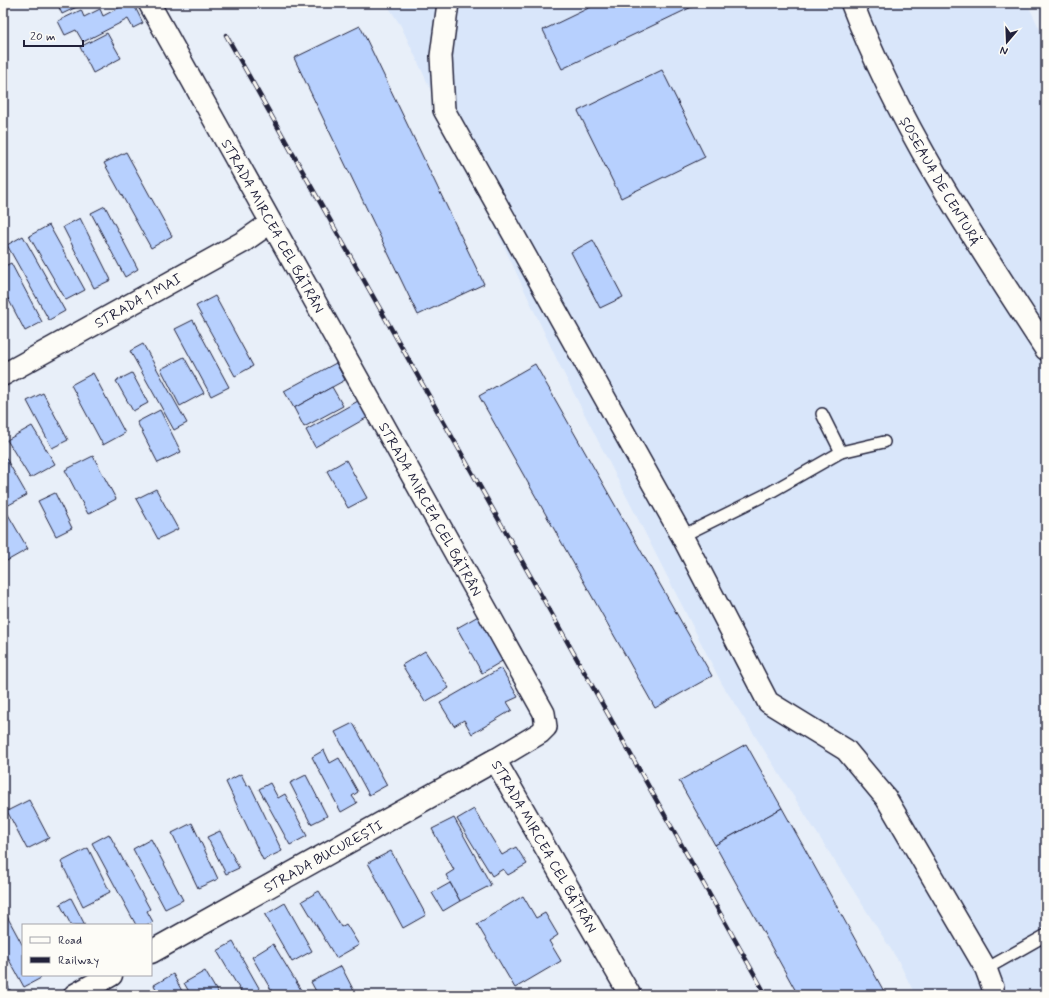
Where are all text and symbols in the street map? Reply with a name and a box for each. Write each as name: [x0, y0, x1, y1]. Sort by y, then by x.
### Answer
scale bar: [24, 22, 83, 48]
north arrow: [987, 22, 1027, 62]
text: 20 m: [30, 29, 56, 45]
text: N: [998, 43, 1010, 58]
street label: ȘOSEAUA DE CENTURĂ: [895, 114, 984, 249]
street label: STRADA MIRCEA CEL BĂTRÂN: [217, 136, 328, 316]
street label: STRADA 1 MAI: [91, 270, 185, 333]
street label: STRADA MIRCEA CEL BĂTRÂN: [374, 419, 485, 600]
street label: STRADA MIRCEA CEL BĂTRÂN: [487, 757, 600, 936]
street label: STRADA BUCUREȘTI: [261, 816, 386, 897]
legend: [22, 924, 152, 976]
text: Road: [58, 933, 82, 949]
text: Railway: [58, 953, 100, 969]

